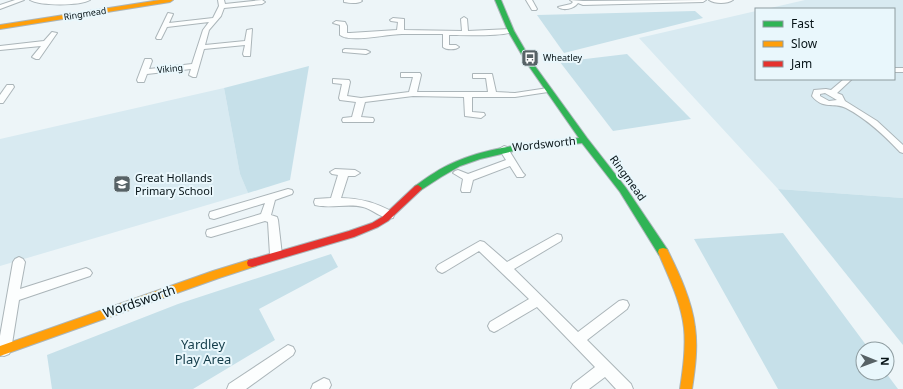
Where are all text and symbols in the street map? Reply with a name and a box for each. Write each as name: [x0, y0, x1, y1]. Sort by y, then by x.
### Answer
street label: Ringmead: [63, 4, 107, 23]
legend: [755, 8, 895, 80]
text: Fast: [791, 15, 815, 32]
text: Slow: [791, 35, 818, 52]
bus stop icon: Wheatley: [520, 48, 540, 68]
place label: Wheatley: [543, 51, 583, 64]
text: Jam: [790, 55, 812, 72]
street label: Viking: [156, 61, 184, 76]
street label: Wordsworth: [512, 133, 576, 154]
street label: Ringmead: [607, 152, 650, 203]
place label: Great Hollands Primary School: [135, 170, 213, 198]
school or university icon: Great Hollands Primary School: [112, 174, 132, 194]
street label: Wordsworth: [101, 280, 177, 322]
park label: Yardley Play Area: [175, 335, 231, 368]
north arrow: [855, 341, 895, 381]
text: N: [878, 357, 893, 366]

